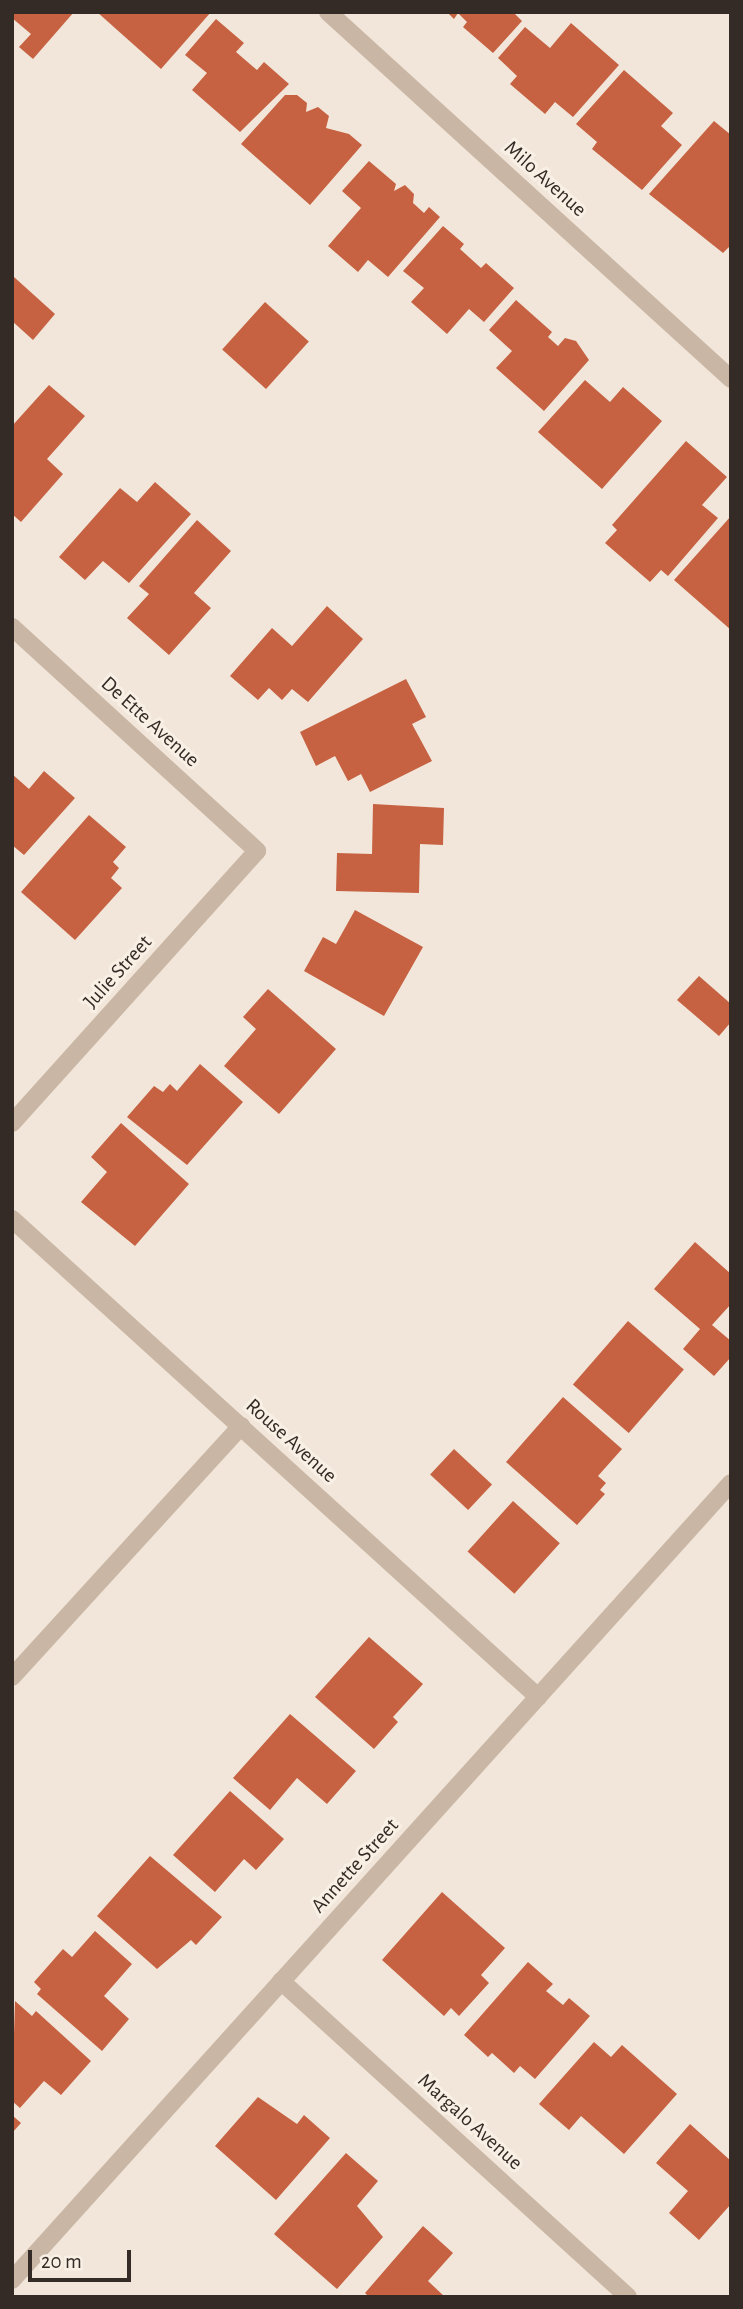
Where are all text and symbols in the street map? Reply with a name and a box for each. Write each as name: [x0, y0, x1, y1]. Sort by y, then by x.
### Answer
street label: Milo Avenue: [499, 136, 591, 222]
street label: De Ette Avenue: [96, 671, 204, 773]
street label: Julie Street: [79, 930, 157, 1014]
street label: Rouse Avenue: [240, 1393, 342, 1489]
street label: Annette Street: [306, 1813, 404, 1919]
street label: Margalo Avenue: [412, 2068, 528, 2176]
scale bar: [32, 2236, 135, 2280]
text: 20 m: [41, 2251, 82, 2272]

